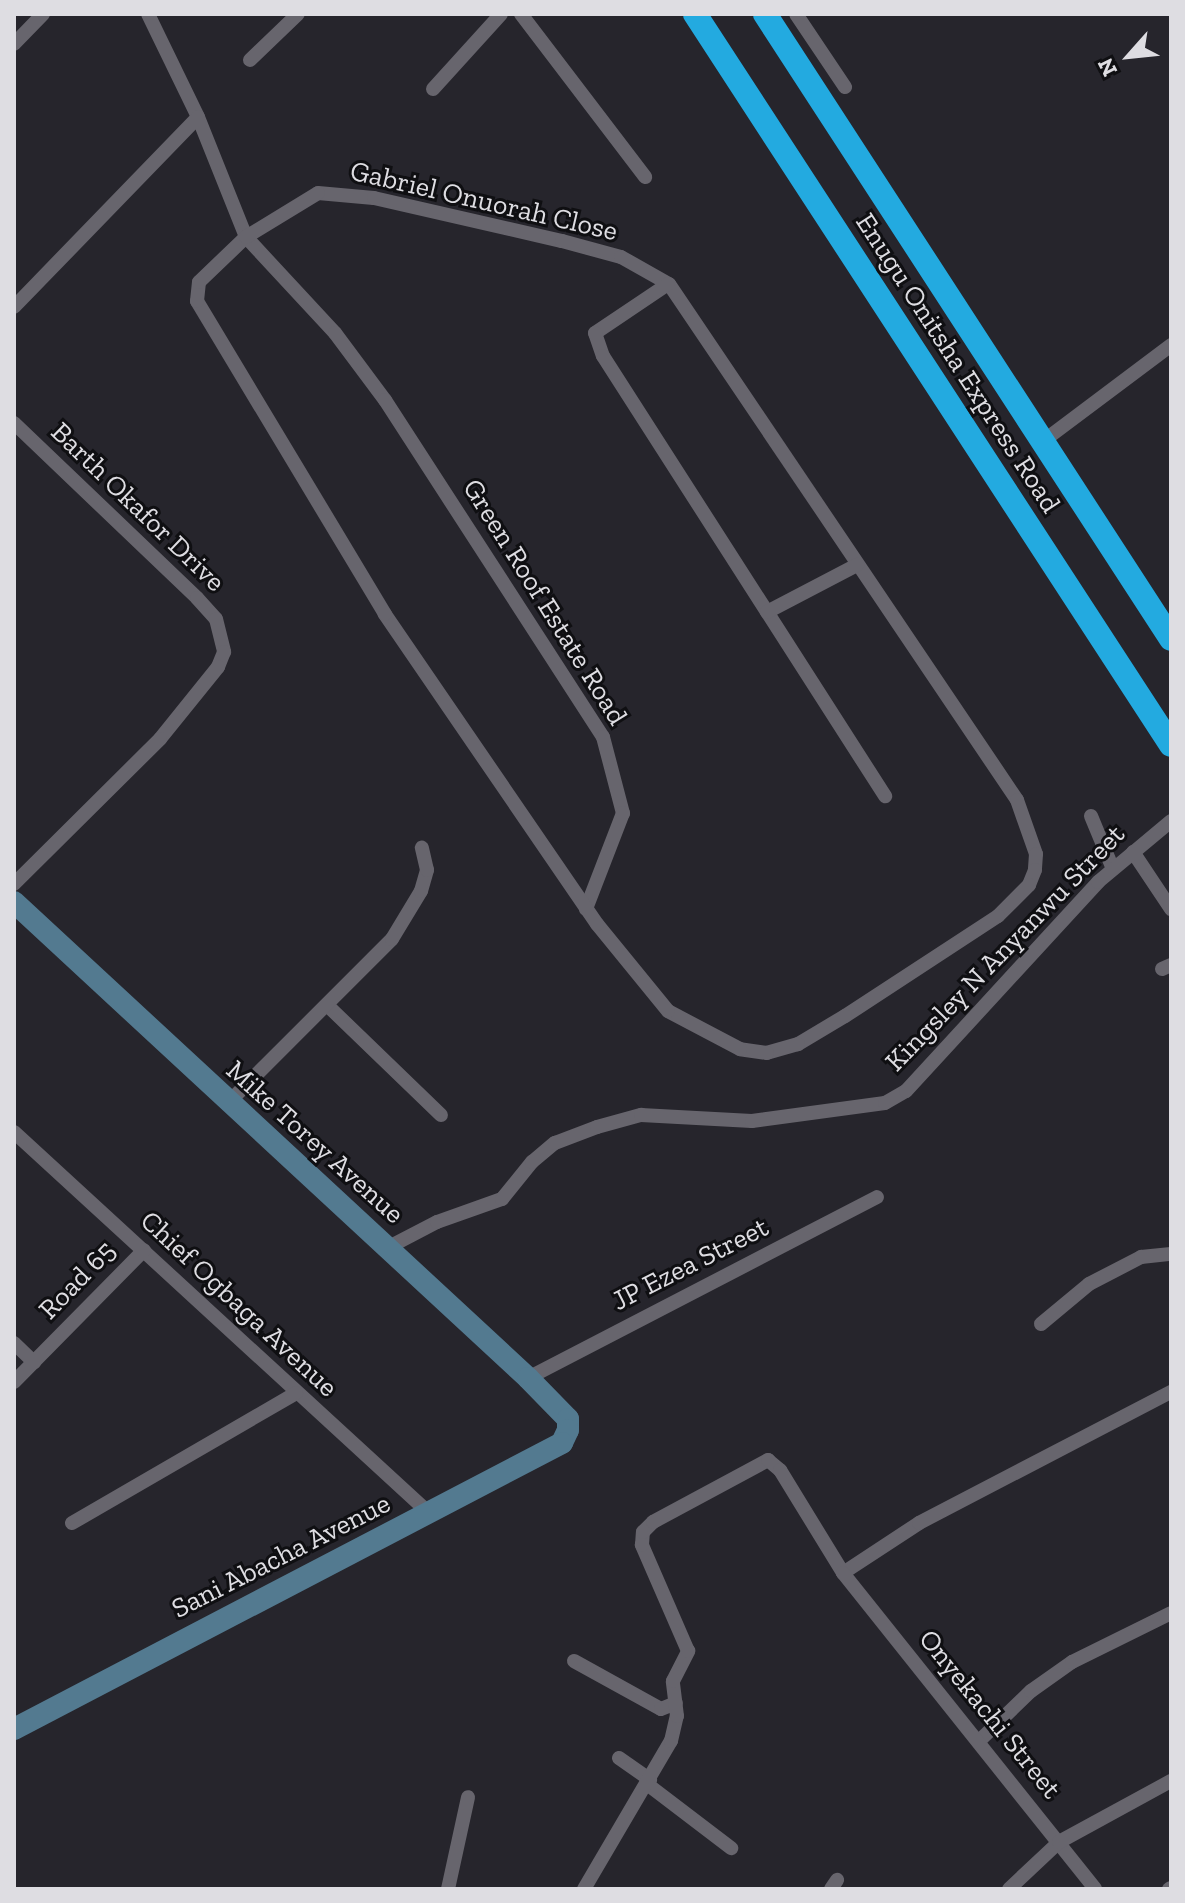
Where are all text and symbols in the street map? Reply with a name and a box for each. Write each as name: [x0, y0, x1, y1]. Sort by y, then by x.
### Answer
north arrow: [1089, 16, 1169, 96]
text: N: [1091, 54, 1123, 81]
street label: Gabriel Onuorah Close: [347, 154, 621, 248]
street label: Enugu Onitsha Express Road: [848, 207, 1068, 519]
street label: Barth Okafor Drive: [44, 415, 232, 599]
street label: Green Roof Estate Road: [456, 473, 634, 731]
street label: Kingsley N Anyanwu Street: [878, 817, 1132, 1079]
street label: Mike Torey Avenue: [218, 1053, 412, 1231]
street label: Chief Ogbaga Avenue: [133, 1204, 345, 1404]
street label: JP Ezea Street: [606, 1210, 774, 1318]
street label: Road 65: [32, 1234, 122, 1326]
street label: Sani Abacha Avenue: [165, 1486, 397, 1626]
street label: Onyekachi Street: [912, 1623, 1068, 1805]

